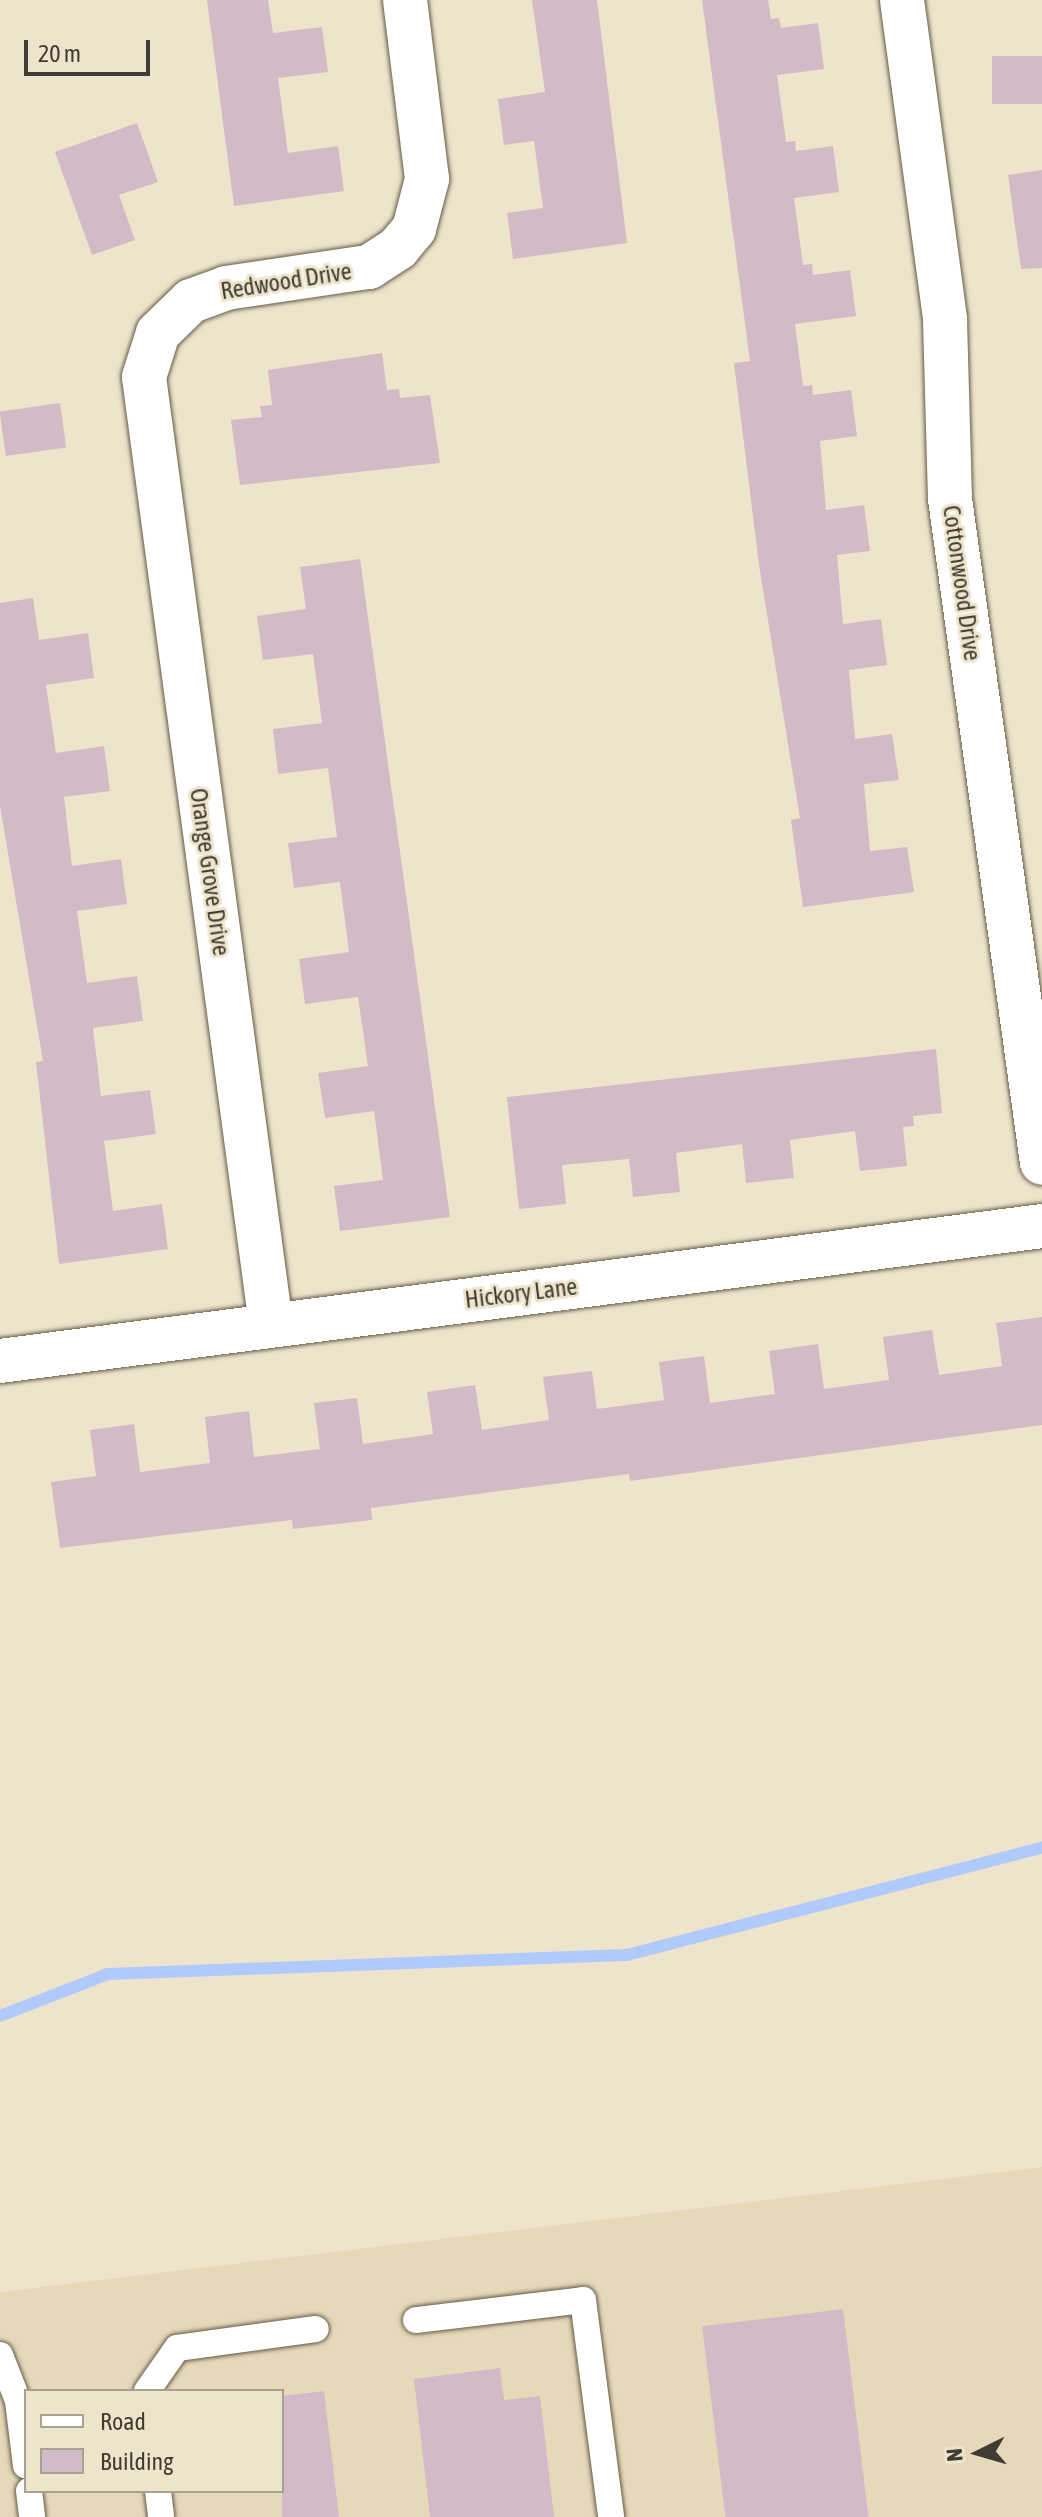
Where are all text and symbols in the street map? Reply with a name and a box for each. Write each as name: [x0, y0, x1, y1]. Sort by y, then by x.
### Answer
scale bar: [28, 24, 154, 74]
text: 20 m: [38, 40, 81, 67]
street label: Redwood Drive: [219, 256, 353, 306]
street label: Cottonwood Drive: [937, 504, 987, 662]
street label: Orange Grove Drive: [184, 786, 236, 958]
street label: Hickory Lane: [463, 1272, 579, 1314]
legend: [24, 2389, 284, 2493]
text: Road: [100, 2408, 146, 2435]
north arrow: [938, 2413, 1018, 2493]
text: N: [941, 2447, 968, 2463]
text: Building: [100, 2448, 173, 2475]

